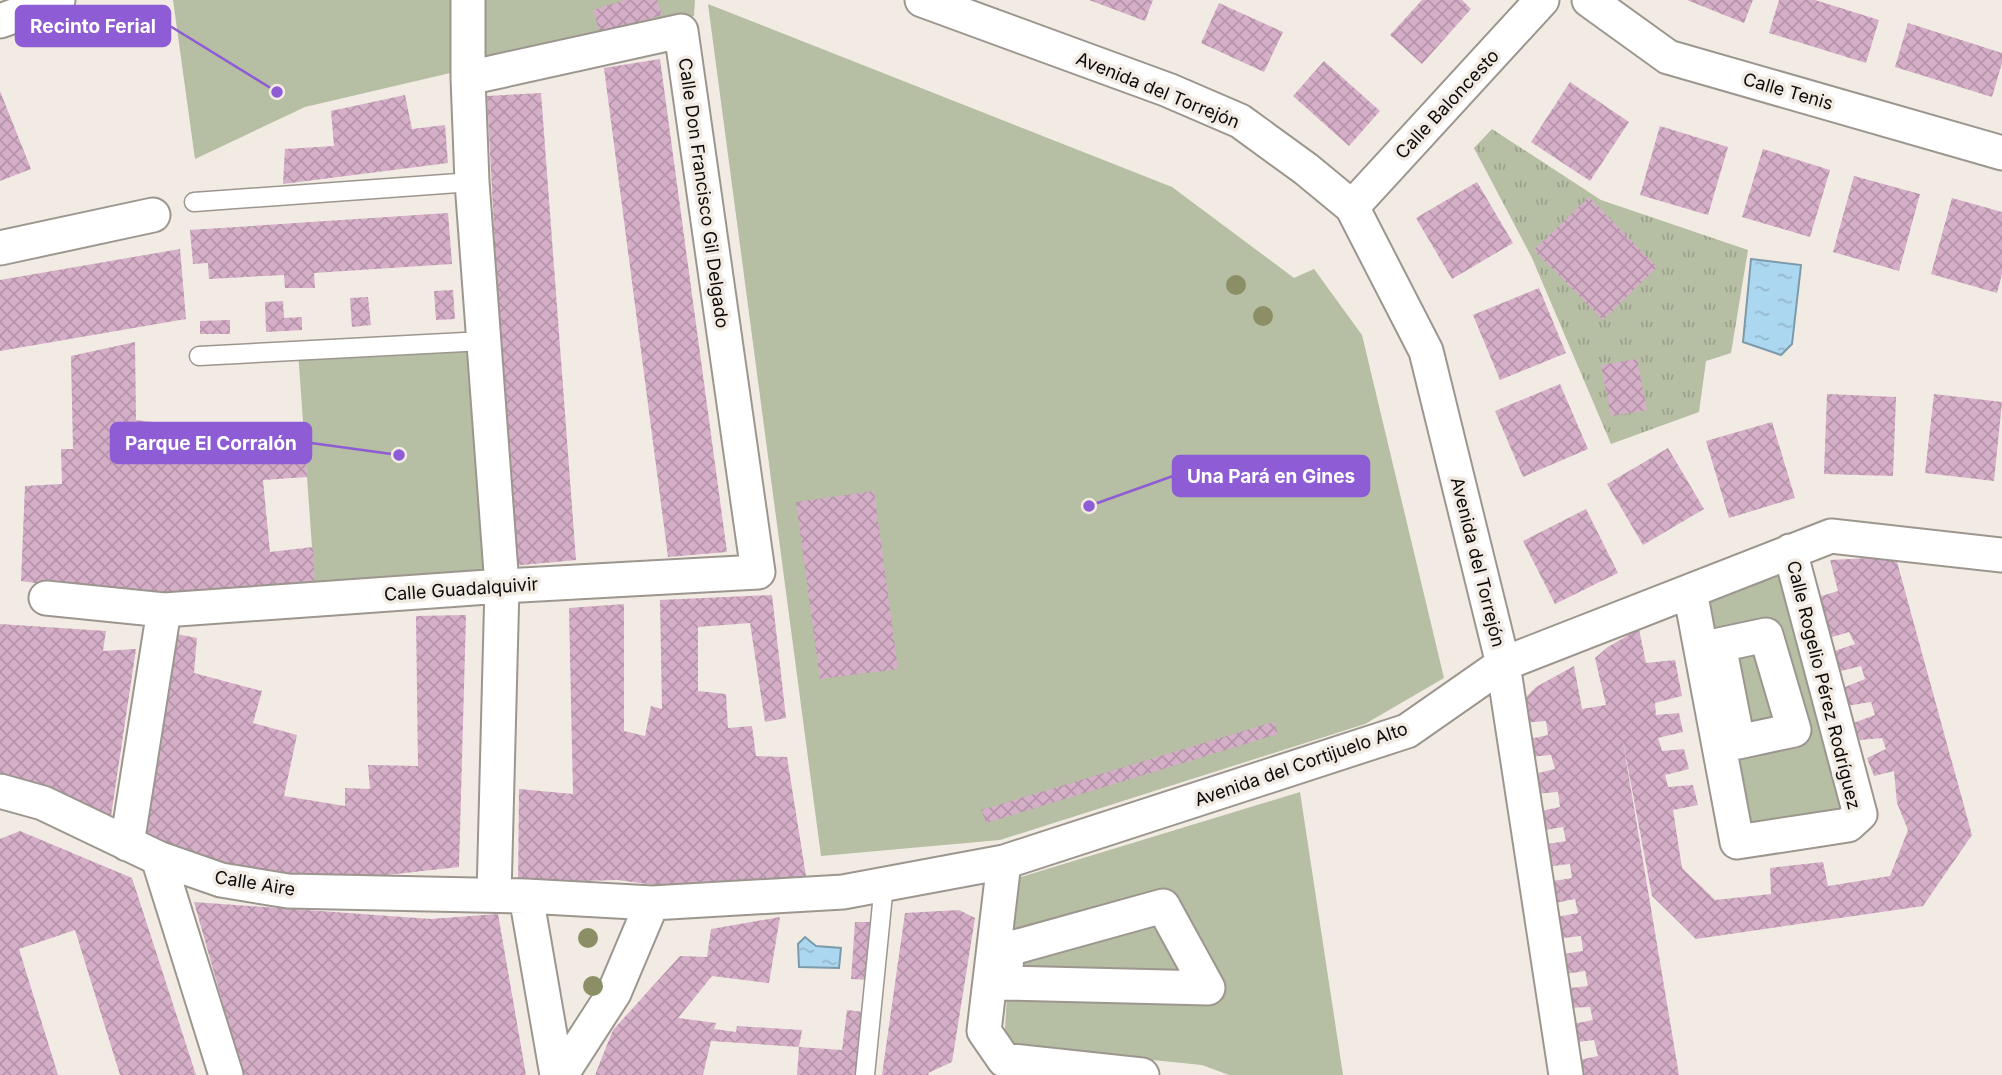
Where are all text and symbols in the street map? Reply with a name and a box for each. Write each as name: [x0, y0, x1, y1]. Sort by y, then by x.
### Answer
callout: Recinto Ferial: [16, 6, 170, 46]
text: Recinto Ferial: [30, 15, 156, 38]
street label: Calle Baloncesto: [1391, 45, 1503, 163]
street label: Avenida del Torrejón: [1073, 48, 1243, 132]
street label: Calle Don Francisco Gil Delgado: [675, 56, 733, 330]
street label: Calle Tenis: [1741, 68, 1835, 114]
callout: Parque El Corralón: [111, 423, 311, 463]
text: Parque El Corralón: [125, 432, 297, 455]
callout: Una Pará en Gines: [1173, 456, 1369, 496]
text: Una Pará en Gines: [1187, 465, 1355, 488]
street label: Avenida del Torrejón: [1447, 475, 1509, 649]
street label: Calle Rogelio Pérez Rodríguez: [1783, 558, 1865, 812]
street label: Calle Guadalquivir: [383, 573, 539, 605]
street label: Avenida del Cortijuelo Alto: [1192, 718, 1410, 810]
street label: Calle Aire: [213, 866, 297, 900]

